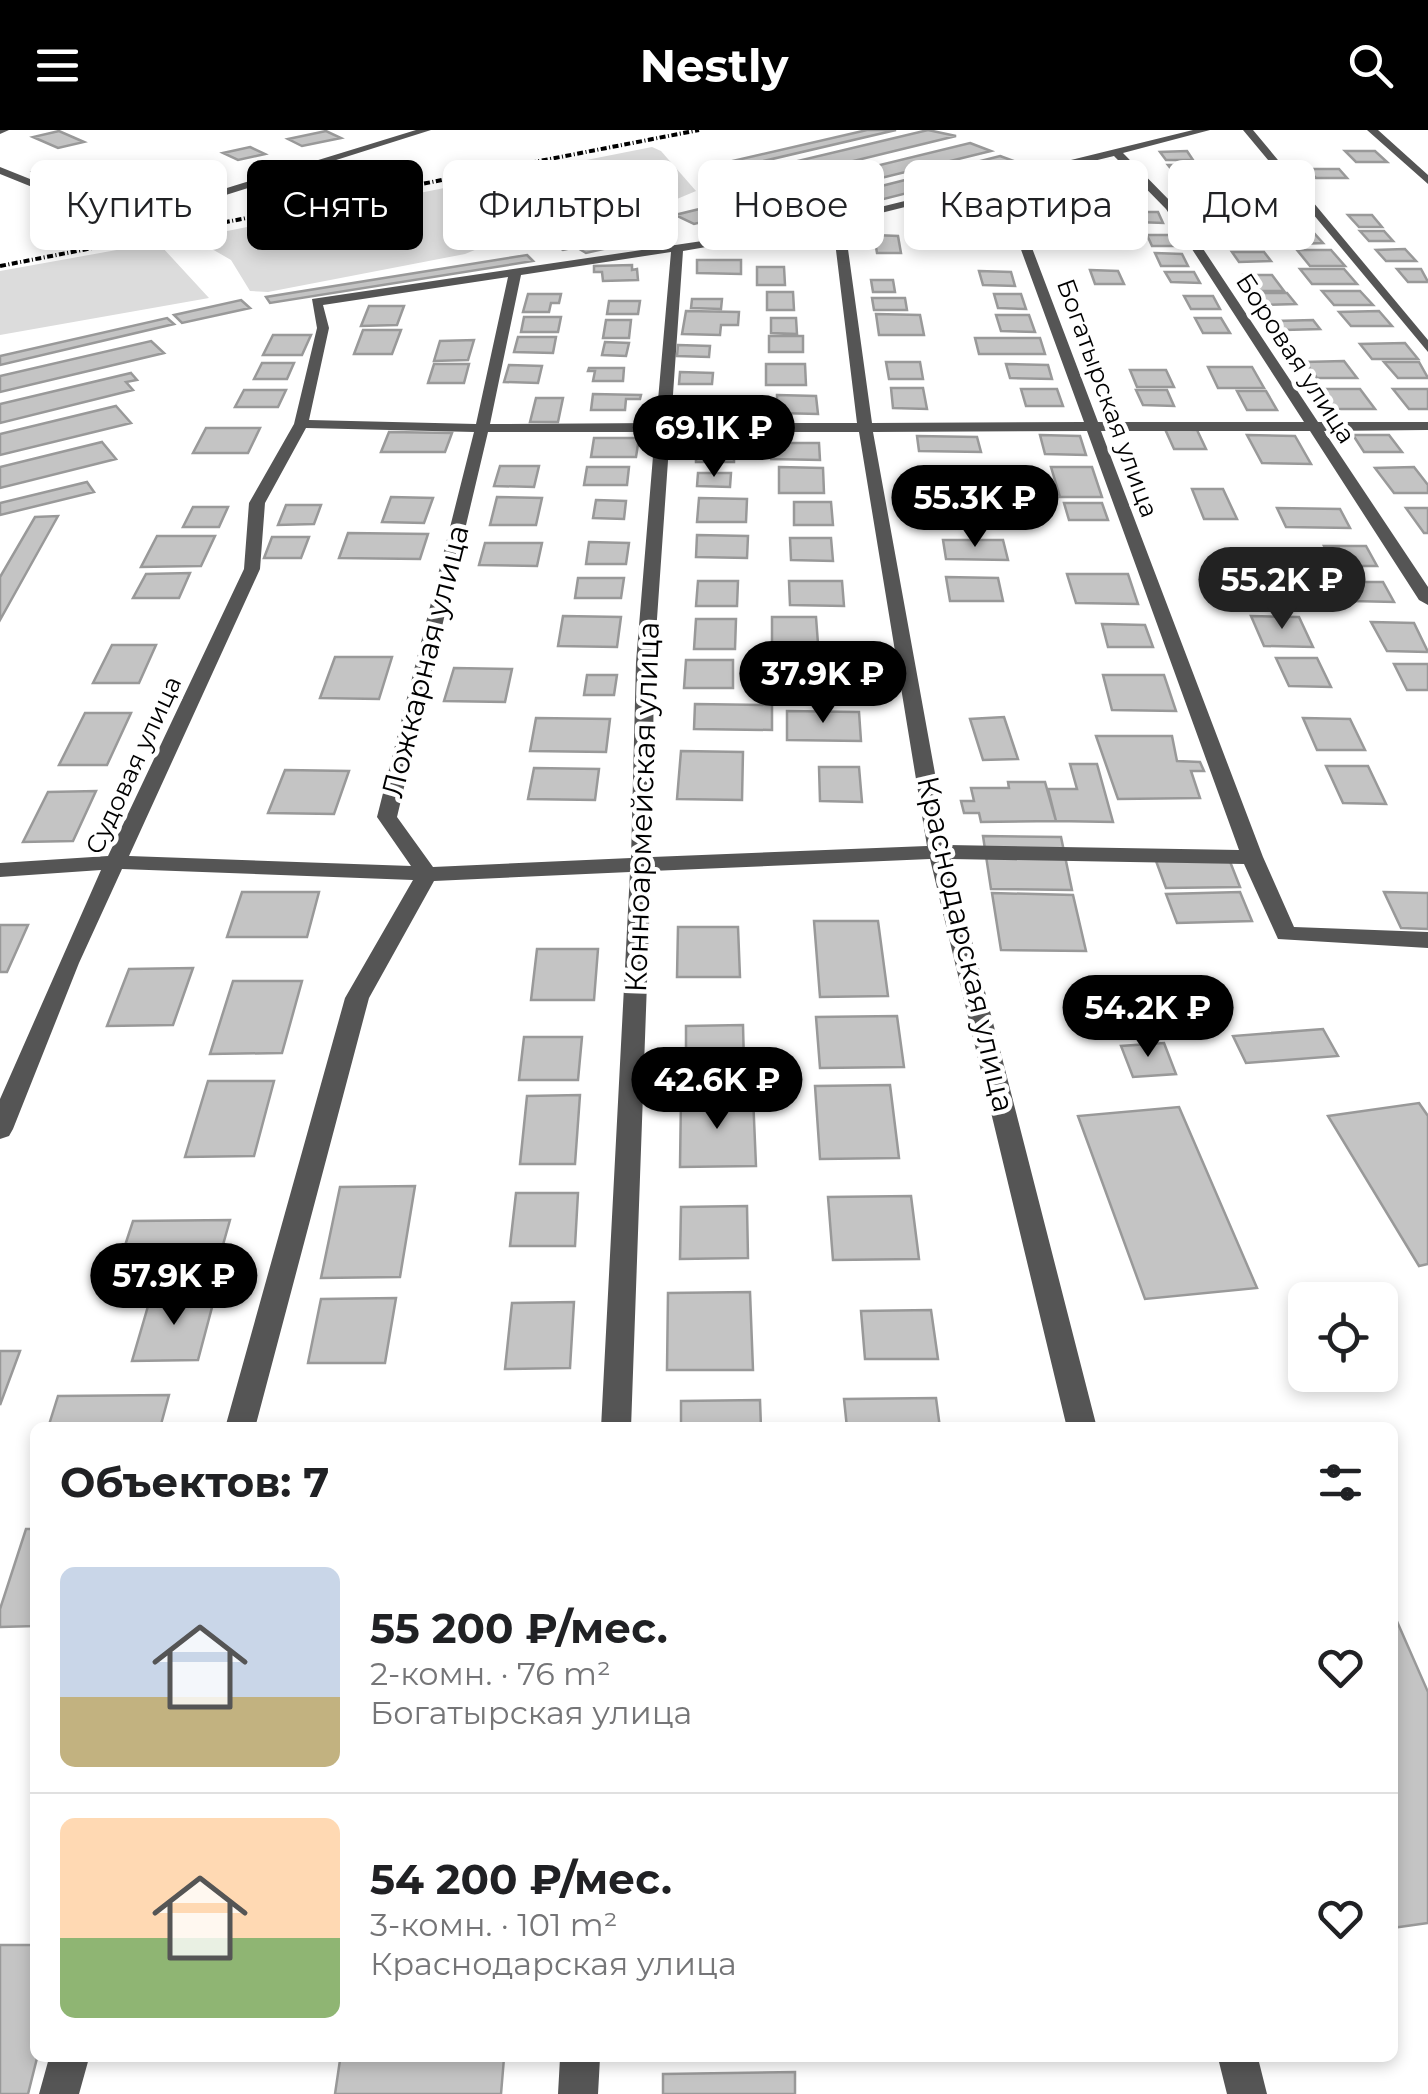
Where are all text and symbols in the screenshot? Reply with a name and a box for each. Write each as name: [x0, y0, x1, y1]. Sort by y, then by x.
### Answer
icon: menu: [30, 38, 85, 93]
text: Nestly: [640, 38, 788, 93]
icon: search: [1343, 38, 1398, 93]
chip: Купить: [30, 160, 227, 250]
chip: Снять: [247, 160, 423, 250]
chip: Фильтры: [443, 160, 678, 250]
chip: Новое: [698, 160, 884, 250]
chip: Квартира: [904, 160, 1148, 250]
chip: Дом: [1168, 160, 1315, 250]
street label: Боровая улица: [1230, 267, 1362, 449]
street label: Богатырская улица: [1051, 275, 1165, 521]
pin: 69.1K ₽: [622, 395, 806, 480]
text: 69.1K ₽: [655, 408, 773, 447]
pin: 55.3K ₽: [883, 465, 1067, 550]
text: 55.3K ₽: [913, 478, 1037, 517]
street label: Ложкарная улица: [373, 521, 477, 801]
pin: 55.2K ₽: [1190, 547, 1374, 632]
text: 55.2K ₽: [1220, 560, 1344, 599]
street label: Конноармейская улица: [617, 621, 667, 993]
pin: 37.9K ₽: [731, 641, 915, 726]
text: 37.9K ₽: [761, 654, 885, 693]
street label: Судовая улица: [79, 671, 187, 859]
street label: Краснодарская улица: [909, 772, 1023, 1116]
pin: 54.2K ₽: [1056, 975, 1240, 1060]
text: 54.2K ₽: [1085, 988, 1211, 1027]
pin: 42.6K ₽: [625, 1047, 809, 1132]
text: 42.6K ₽: [653, 1060, 781, 1099]
pin: 57.9K ₽: [82, 1243, 266, 1328]
text: 57.9K ₽: [112, 1256, 236, 1295]
map controls: [1288, 1282, 1398, 1392]
button: locate: [1288, 1282, 1398, 1392]
icon: filters: [1313, 1455, 1368, 1510]
text: Объектов: 7: [60, 1456, 329, 1508]
text: 55 200 ₽/мес.: [370, 1602, 668, 1654]
icon: home: [140, 1607, 260, 1727]
icon: heart: [1313, 1640, 1368, 1695]
text: 2-комн. · 76 m²: [370, 1654, 611, 1693]
text: Богатырская улица: [370, 1693, 692, 1732]
text: 54 200 ₽/мес.: [370, 1853, 672, 1905]
icon: home: [140, 1858, 260, 1978]
icon: heart: [1313, 1891, 1368, 1946]
text: 3-комн. · 101 m²: [370, 1905, 618, 1944]
text: Краснодарская улица: [370, 1944, 737, 1983]

